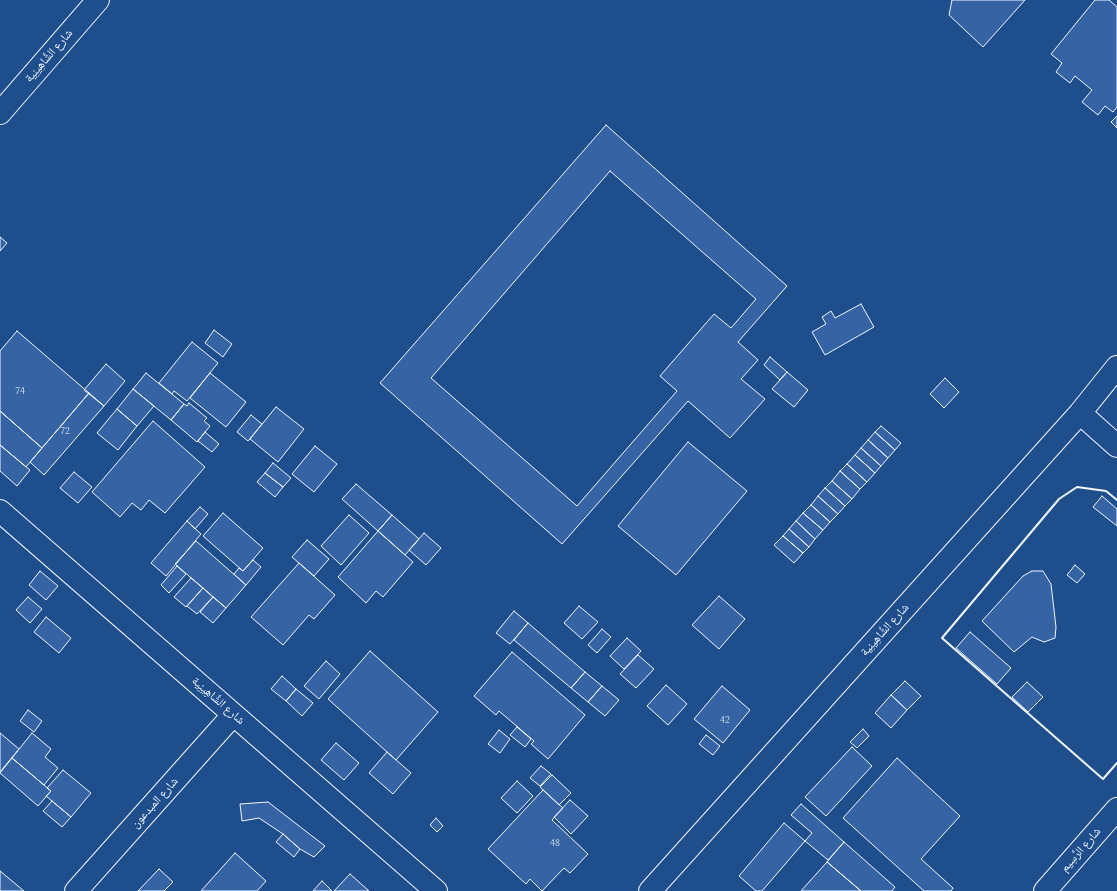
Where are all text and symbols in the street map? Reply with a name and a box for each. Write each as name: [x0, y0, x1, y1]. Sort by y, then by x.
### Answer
street label: شارع الشَّاهِينِية: [22, 26, 76, 86]
house number: 74: [15, 385, 25, 397]
house number: 72: [60, 425, 70, 437]
street label: شارع الشَّاهِينِية: [858, 601, 912, 659]
street label: شارع الشَّاهِينِية: [188, 674, 248, 728]
house number: 42: [720, 714, 730, 726]
street label: شارع المبدعون: [128, 774, 182, 832]
street label: شارع الرَّسِيم: [1058, 825, 1104, 875]
house number: 48: [550, 837, 560, 849]

